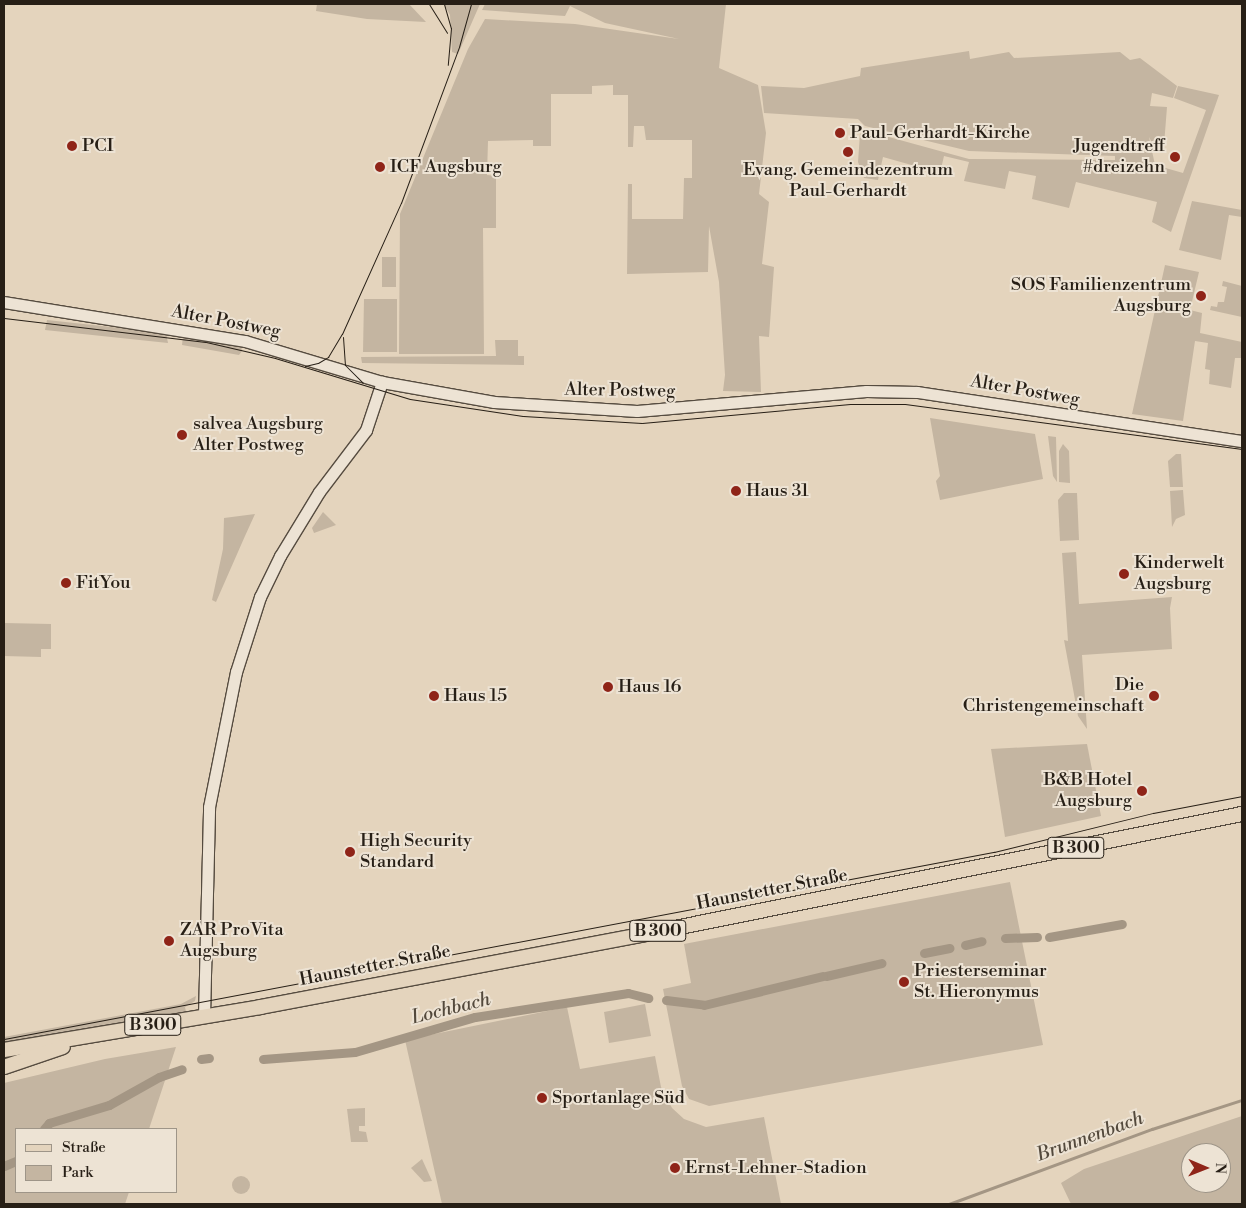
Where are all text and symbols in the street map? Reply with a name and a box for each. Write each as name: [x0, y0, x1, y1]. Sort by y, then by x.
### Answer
place label: Paul-Gerhardt-Kirche: [850, 122, 1030, 144]
marker: Paul-Gerhardt-Kirche: [834, 127, 846, 139]
place label: PCI: [82, 135, 113, 157]
place label: Jugendtreff #dreizehn: [1073, 136, 1165, 178]
marker: PCI: [66, 140, 78, 152]
marker: Evang. Gemeindezentrum Paul-Gerhardt: [842, 146, 854, 158]
marker: Jugendtreff #dreizehn: [1169, 151, 1181, 163]
place label: ICF Augsburg: [390, 156, 502, 178]
place label: Evang. Gemeindezentrum Paul-Gerhardt: [743, 160, 953, 202]
marker: ICF Augsburg: [374, 161, 386, 173]
place label: SOS Familienzentrum Augsburg: [1011, 275, 1191, 318]
marker: SOS Familienzentrum Augsburg: [1195, 290, 1207, 302]
street label: Alter Postweg: [170, 301, 282, 343]
street label: Alter Postweg: [969, 371, 1081, 411]
street label: Alter Postweg: [564, 379, 676, 403]
place label: salvea Augsburg Alter Postweg: [193, 414, 323, 456]
marker: salvea Augsburg Alter Postweg: [175, 428, 189, 442]
place label: Haus 31: [746, 480, 809, 502]
marker: Haus 31: [730, 485, 742, 497]
place label: Kinderwelt Augsburg: [1134, 553, 1225, 596]
marker: Kinderwelt Augsburg: [1118, 568, 1130, 580]
place label: FitYou: [76, 572, 131, 594]
marker: FitYou: [60, 577, 72, 589]
place label: Die Christengemeinschaft: [963, 675, 1144, 718]
place label: Haus 16: [618, 676, 681, 698]
marker: Haus 16: [602, 681, 614, 693]
place label: Haus 15: [444, 685, 507, 707]
marker: Haus 15: [428, 690, 440, 702]
marker: Die Christengemeinschaft: [1148, 690, 1160, 702]
place label: B&B Hotel Augsburg: [1044, 770, 1132, 812]
marker: B&B Hotel Augsburg: [1136, 785, 1148, 797]
place label: High Security Standard: [360, 831, 472, 874]
road number: B 300: [1047, 834, 1105, 861]
marker: High Security Standard: [344, 846, 356, 858]
street label: Haunstetter Straße: [694, 865, 850, 915]
road number: B 300: [629, 918, 687, 944]
place label: ZAR ProVita Augsburg: [180, 920, 284, 962]
marker: ZAR ProVita Augsburg: [162, 934, 176, 948]
street label: Haunstetter Straße: [297, 941, 453, 991]
place label: Priesterseminar St. Hieronymus: [914, 961, 1047, 1004]
marker: Priesterseminar St. Hieronymus: [898, 976, 910, 988]
water label: Lochbach: [409, 988, 493, 1030]
road number: B 300: [124, 1012, 182, 1038]
place label: Sportanlage Süd: [552, 1087, 685, 1109]
marker: Sportanlage Süd: [536, 1092, 548, 1104]
water label: Brunnenbach: [1033, 1107, 1147, 1167]
legend: [15, 1128, 178, 1193]
text: Straße: [62, 1138, 106, 1157]
north arrow: [1181, 1143, 1231, 1193]
place label: Ernst-Lehner-Stadion: [685, 1157, 867, 1179]
marker: Ernst-Lehner-Stadion: [669, 1162, 681, 1174]
text: Park: [62, 1163, 93, 1182]
text: N: [1211, 1163, 1229, 1174]

